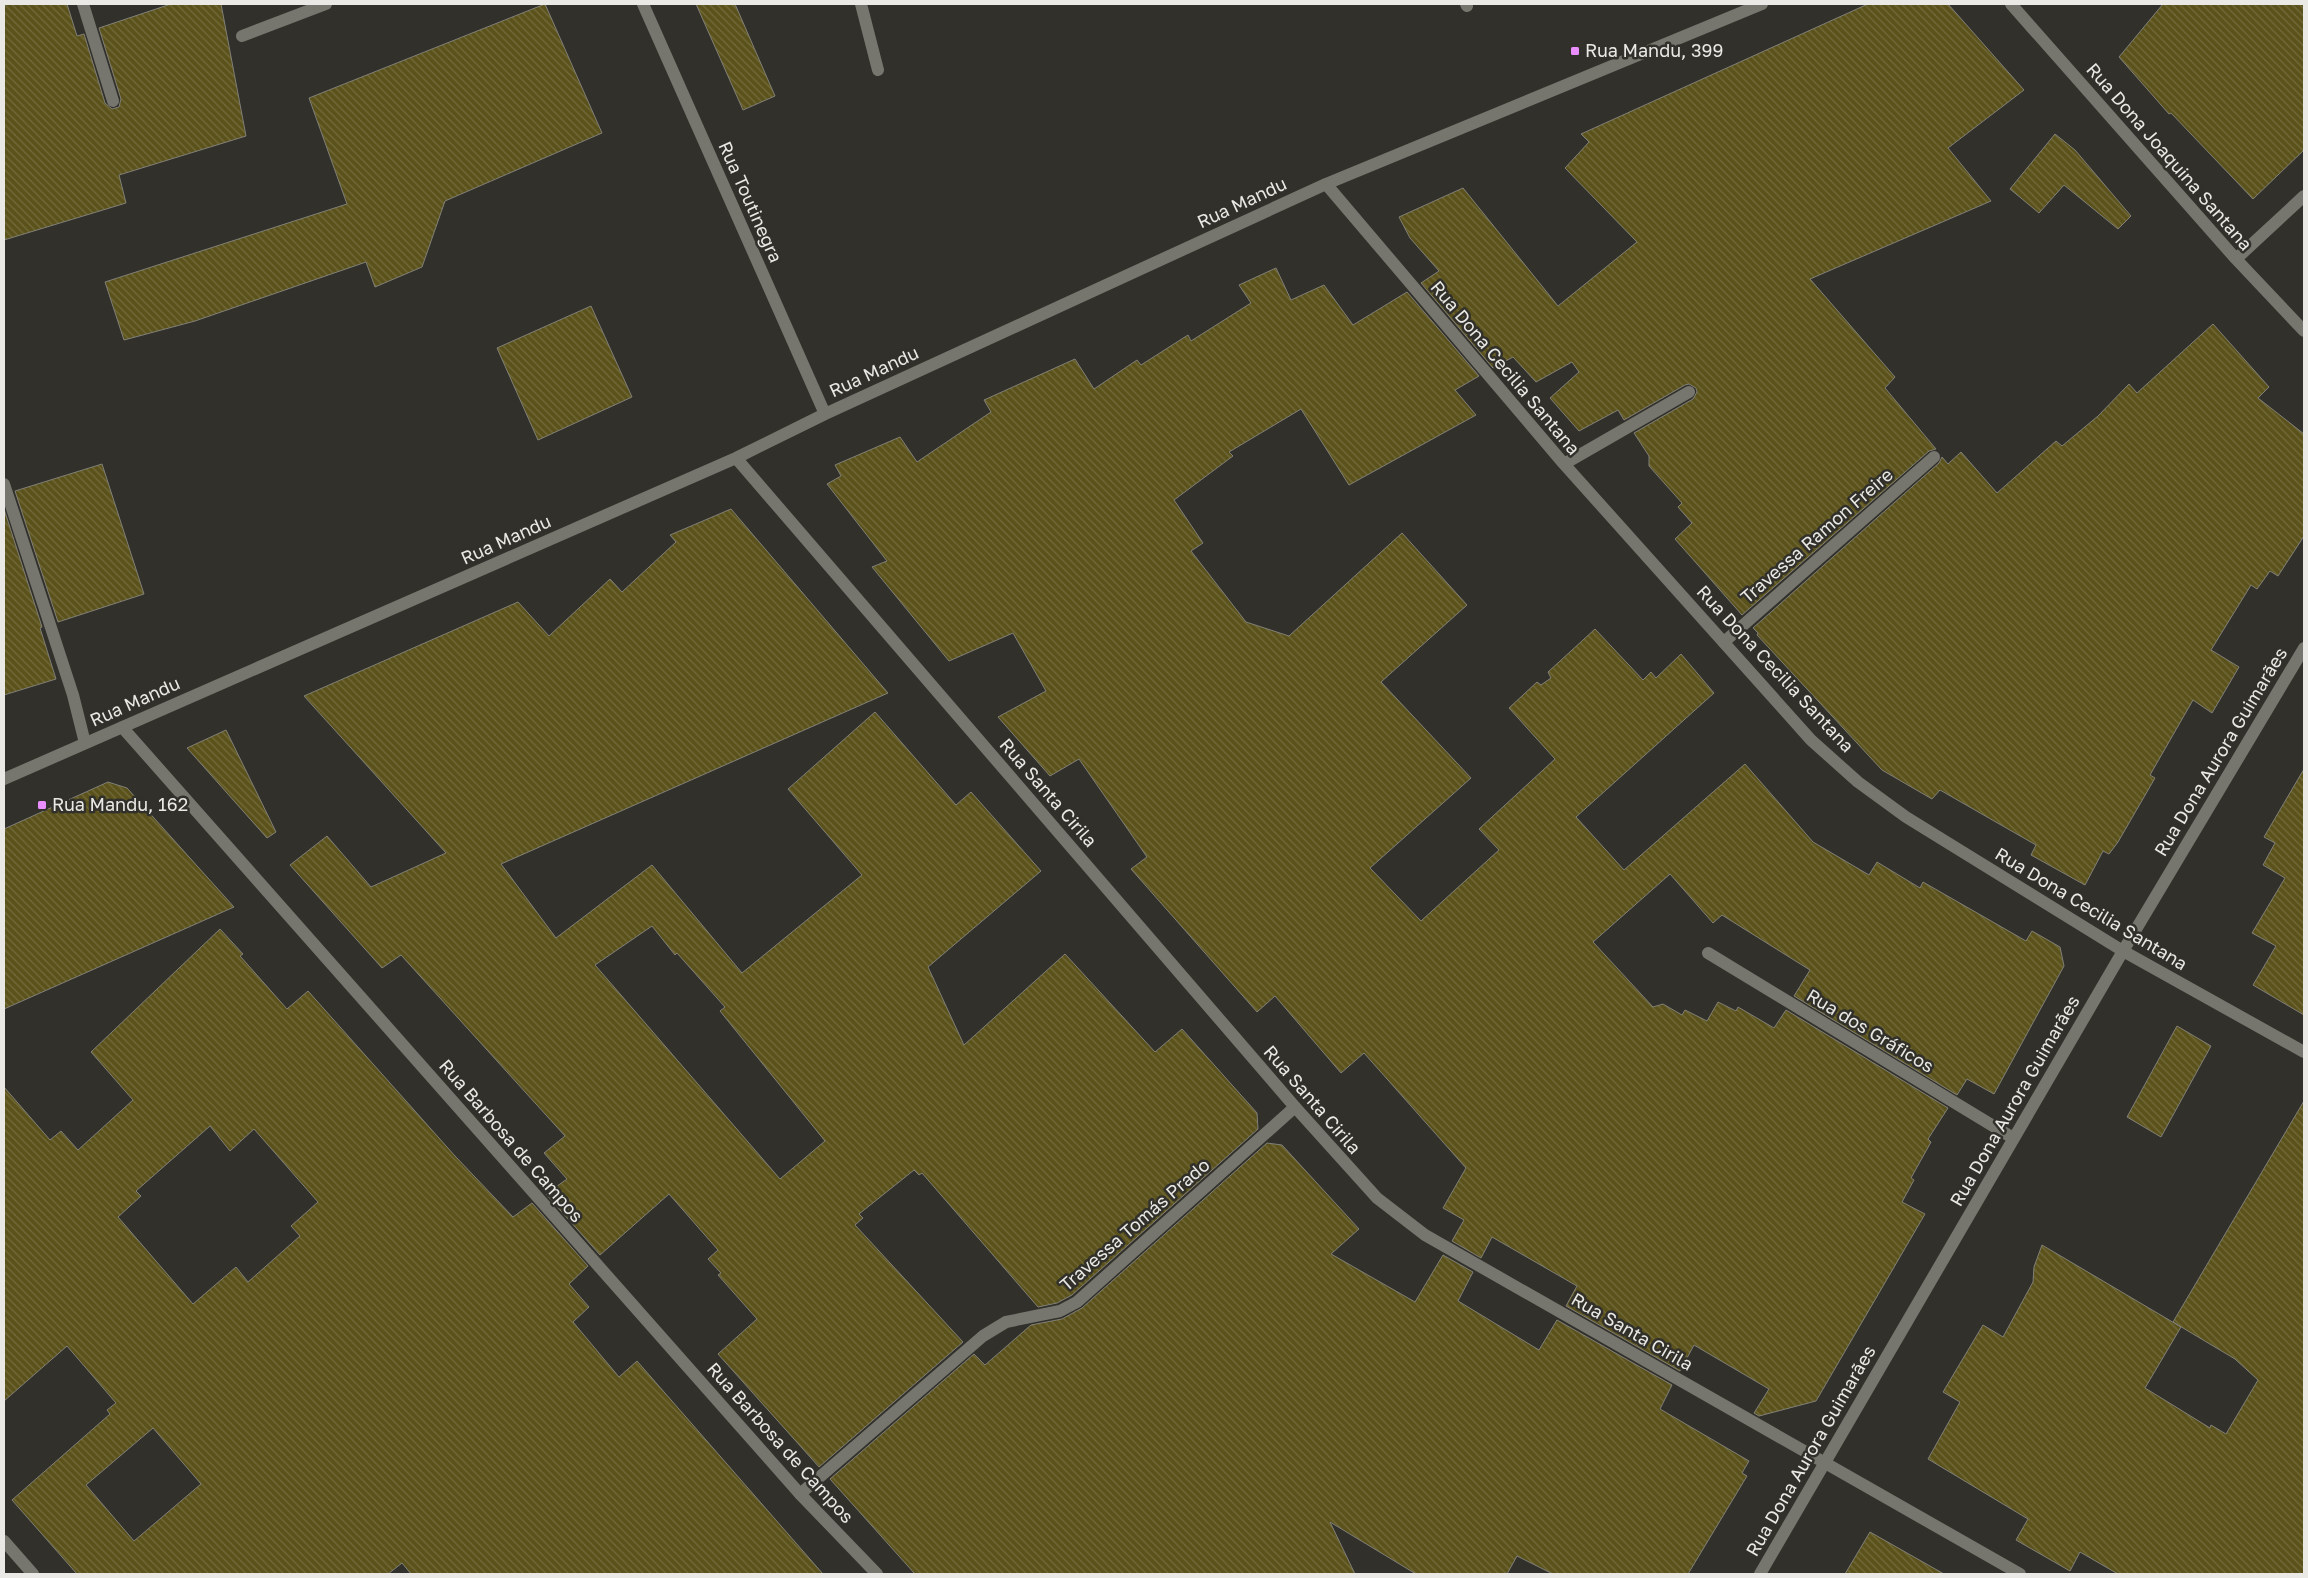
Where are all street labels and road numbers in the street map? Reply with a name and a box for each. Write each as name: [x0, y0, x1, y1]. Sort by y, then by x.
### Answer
street label: Rua Dona Joaquina Santana: [2082, 58, 2257, 255]
street label: Rua Toutinegra: [714, 138, 787, 266]
street label: Rua Mandu: [1193, 172, 1290, 232]
street label: Rua Dona Cecilia Santana: [1427, 276, 1585, 459]
street label: Rua Mandu: [825, 341, 922, 401]
street label: Travessa Ramon Freire: [1736, 463, 1897, 607]
street label: Rua Mandu: [457, 509, 554, 569]
street label: Rua Dona Cecilia Santana: [1693, 580, 1859, 756]
street label: Rua Dona Aurora Guimarães: [2149, 643, 2291, 860]
street label: Rua Mandu: [86, 671, 183, 731]
street label: Rua Santa Cirila: [996, 734, 1102, 851]
street label: Rua Dona Cecilia Santana: [1991, 842, 2192, 974]
street label: Rua dos Gráficos: [1803, 983, 1938, 1077]
street label: Rua Dona Aurora Guimarães: [1945, 991, 2084, 1210]
street label: Rua Santa Cirila: [1260, 1041, 1366, 1158]
street label: Rua Barbosa de Campos: [435, 1054, 588, 1226]
street label: Travessa Tomás Prado: [1055, 1153, 1214, 1295]
street label: Rua Santa Cirila: [1568, 1287, 1697, 1375]
street label: Rua Dona Aurora Guimarães: [1741, 1341, 1880, 1560]
street label: Rua Barbosa de Campos: [703, 1357, 859, 1527]

